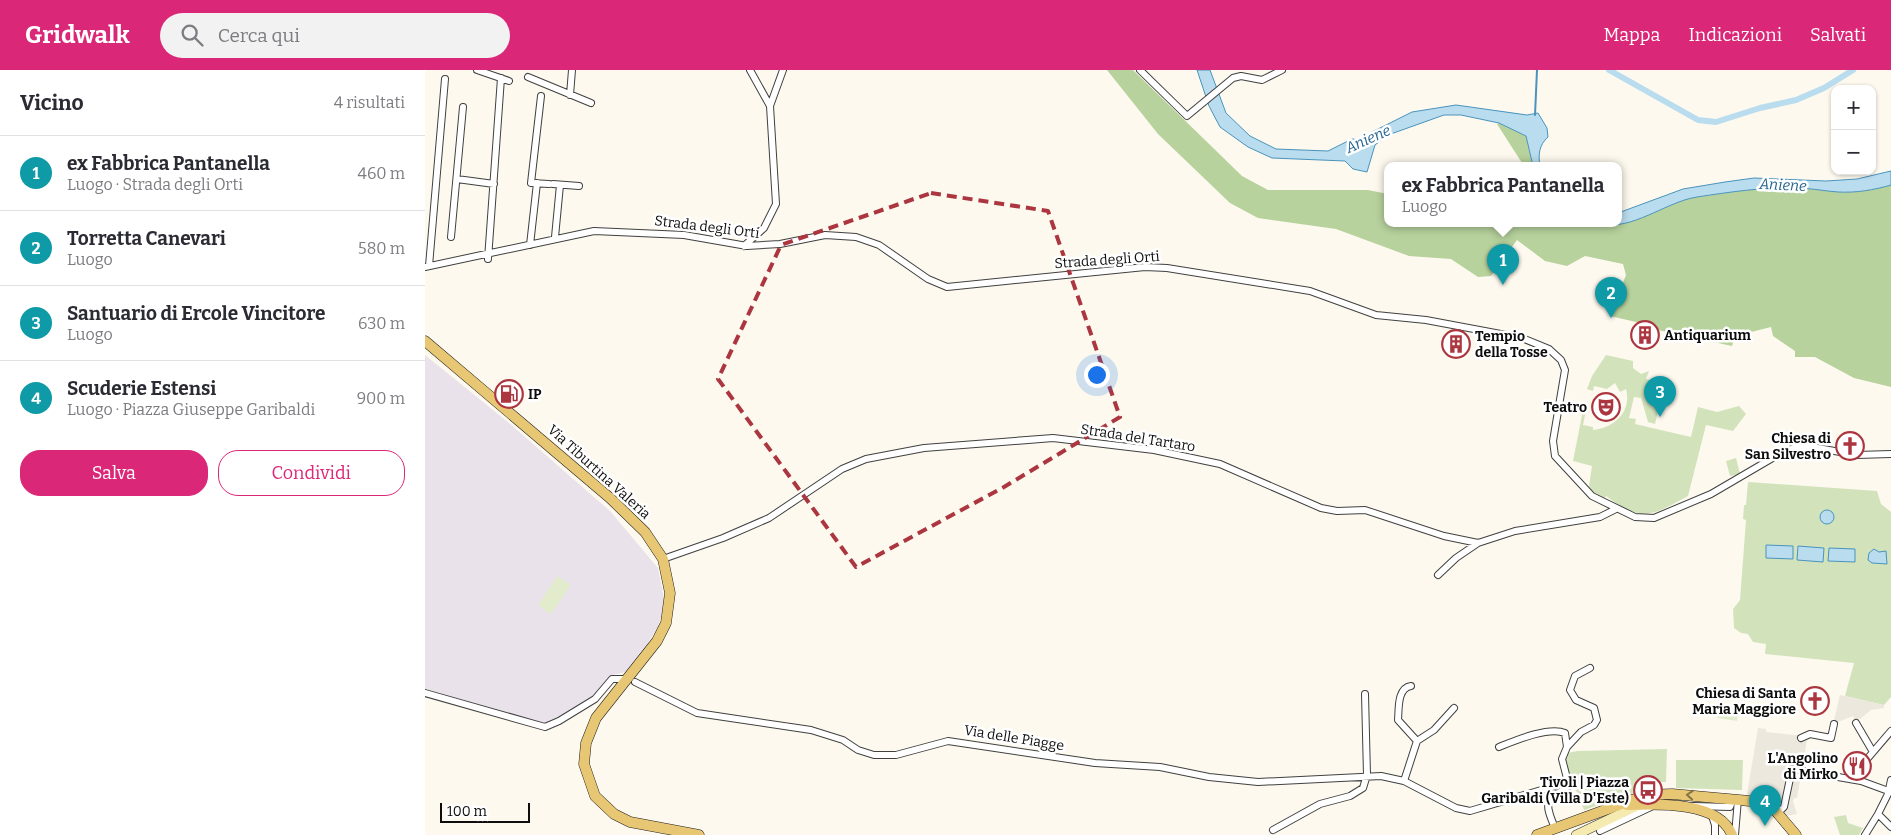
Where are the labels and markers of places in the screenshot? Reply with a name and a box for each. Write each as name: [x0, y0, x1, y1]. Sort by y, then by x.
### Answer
pin: 1: [1487, 244, 1519, 285]
pin: 2: [1595, 277, 1627, 318]
building icon: Antiquarium: [1630, 320, 1660, 350]
place label: Antiquarium: [1664, 327, 1752, 344]
place label: Tempio della Tosse: [1475, 328, 1548, 361]
building icon: Tempio della Tosse: [1441, 329, 1471, 359]
pin: 3: [1644, 376, 1676, 417]
fuel station icon: IP: [494, 379, 524, 409]
place label: IP: [528, 386, 542, 403]
theatre icon: Teatro: [1591, 392, 1621, 422]
place label: Teatro: [1543, 399, 1587, 416]
place label: Chiesa di San Silvestro: [1745, 430, 1832, 463]
church icon: Chiesa di San Silvestro: [1835, 431, 1865, 461]
place label: Chiesa di Santa Maria Maggiore: [1692, 685, 1796, 718]
church icon: Chiesa di Santa Maria Maggiore: [1800, 686, 1830, 716]
place label: L'Angolino di Mirko: [1767, 750, 1838, 783]
restaurant icon: L'Angolino di Mirko: [1842, 751, 1872, 781]
place label: Tivoli | Piazza Garibaldi (Villa D'Este): [1481, 774, 1629, 807]
bus stop icon: Tivoli | Piazza Garibaldi (Villa D'Este): [1633, 775, 1663, 805]
pin: 4: [1749, 785, 1781, 826]

